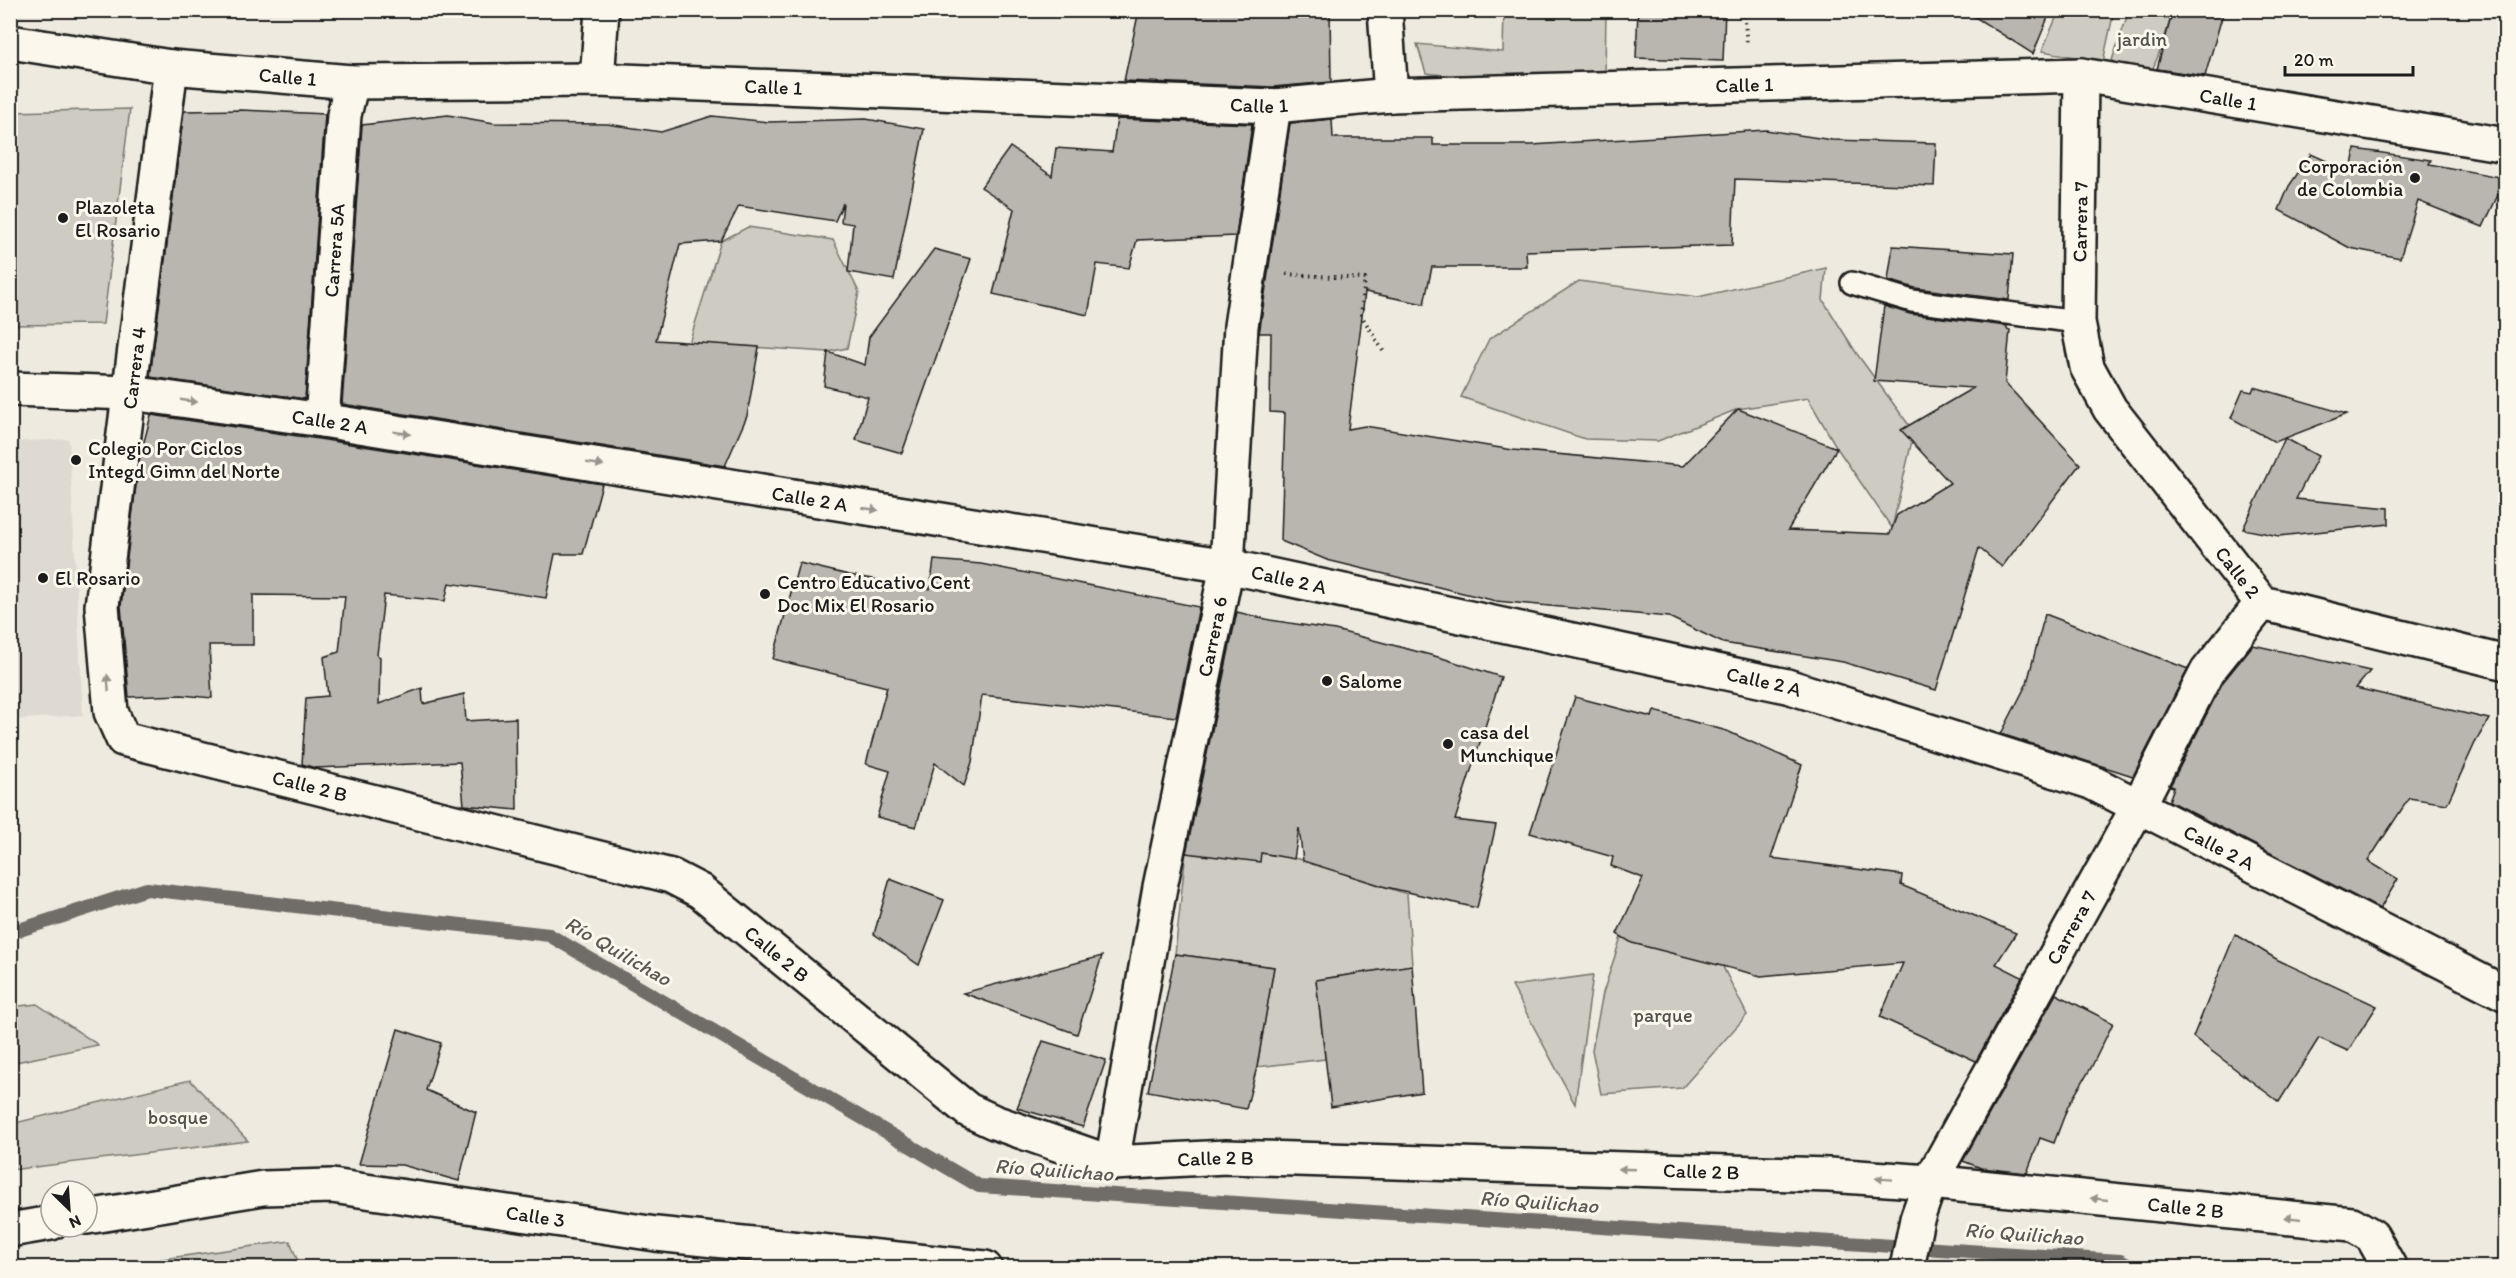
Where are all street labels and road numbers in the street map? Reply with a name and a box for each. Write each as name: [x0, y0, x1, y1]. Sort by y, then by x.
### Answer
street label: Calle 1: [258, 62, 318, 91]
street label: Calle 1: [1715, 72, 1774, 98]
street label: Calle 1: [744, 74, 803, 100]
street label: Calle 1: [2198, 83, 2259, 116]
street label: Calle 1: [1230, 92, 1289, 118]
street label: Carrera 7: [2067, 181, 2093, 263]
street label: Carrera 5A: [319, 202, 350, 298]
street label: Carrera 4: [117, 325, 151, 411]
street label: Calle 2 A: [290, 404, 370, 439]
street label: Calle 2 A: [770, 481, 850, 517]
street label: Calle 2: [2210, 541, 2266, 603]
street label: Calle 2 A: [1249, 560, 1329, 599]
street label: Carrera 6: [1192, 594, 1232, 679]
street label: Calle 2 A: [1724, 661, 1805, 702]
street label: Calle 2 B: [270, 765, 350, 807]
street label: Calle 2 A: [2180, 819, 2259, 876]
street label: Carrera 7: [2041, 886, 2101, 969]
street label: Calle 2 B: [740, 920, 814, 987]
street label: Calle 2 B: [1176, 1145, 1254, 1172]
street label: Calle 2 B: [1662, 1158, 1740, 1184]
street label: Calle 2 B: [2146, 1192, 2225, 1223]
street label: Calle 3: [504, 1200, 567, 1232]

